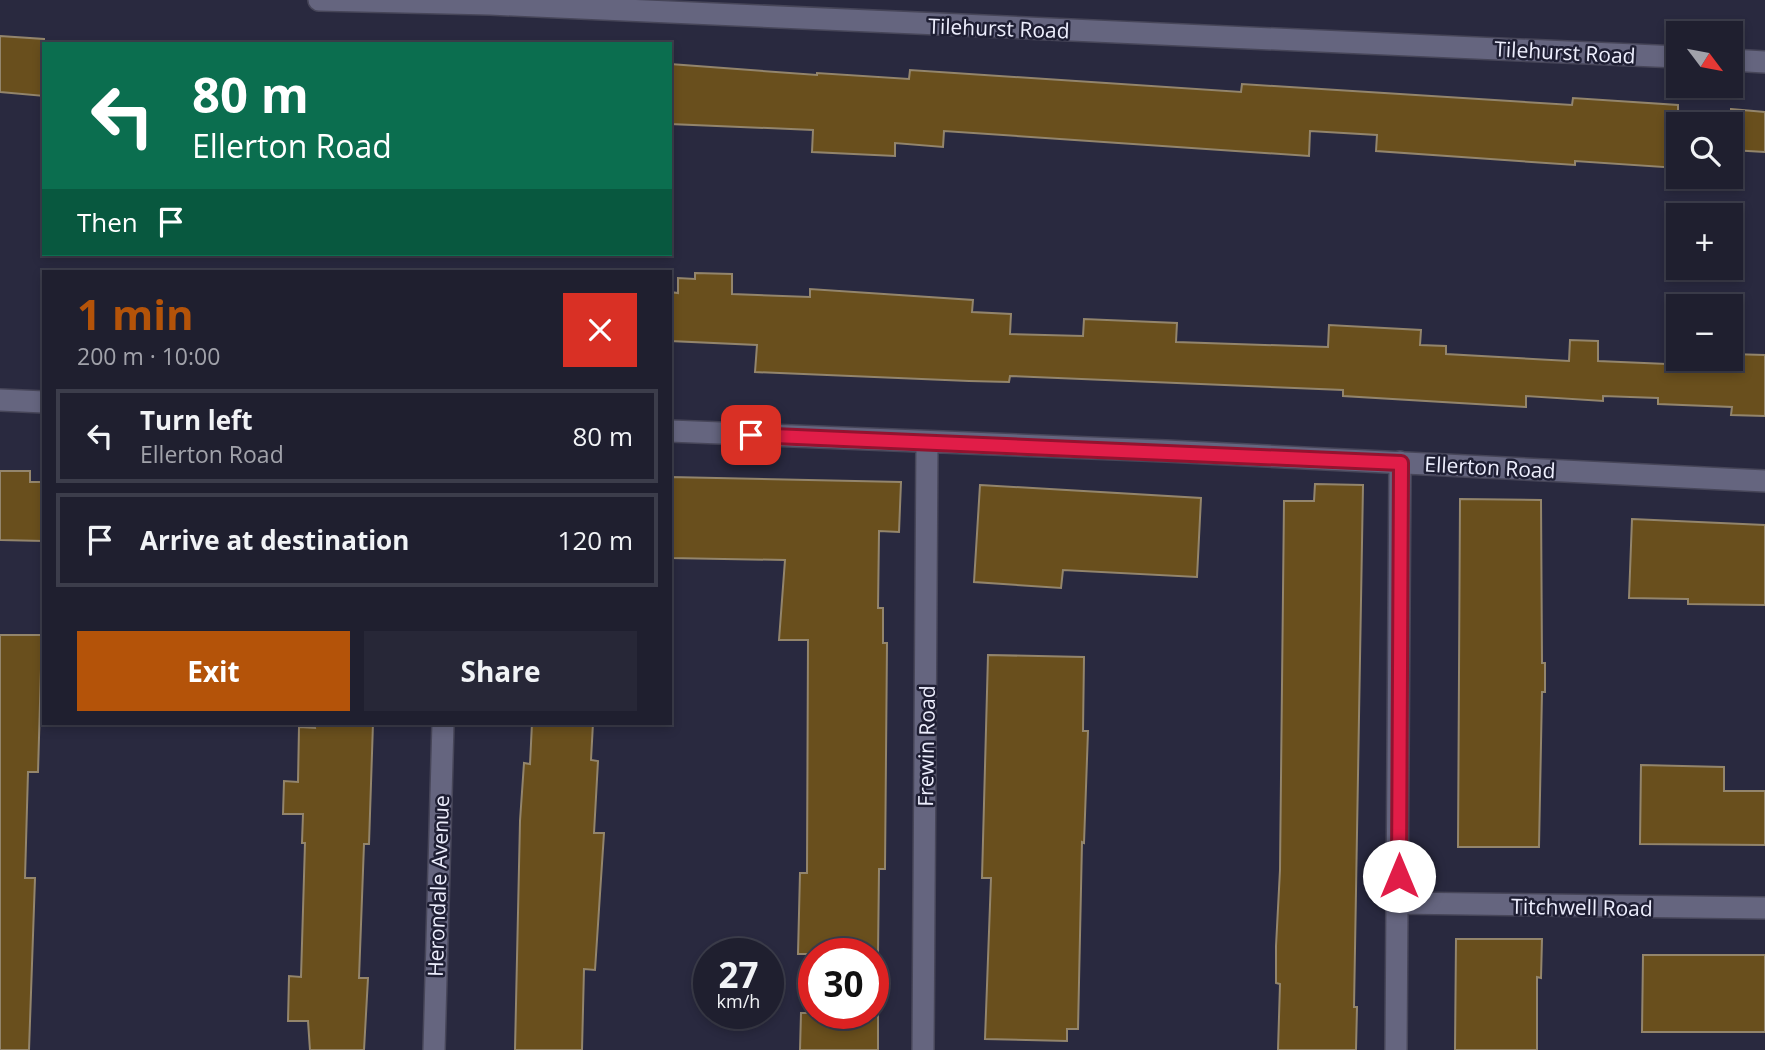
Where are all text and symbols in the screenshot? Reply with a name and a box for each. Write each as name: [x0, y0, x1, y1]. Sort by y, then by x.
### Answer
street label: Tilehurst Road: [928, 12, 1070, 44]
north arrow: [1666, 21, 1743, 98]
map controls: [1666, 21, 1743, 371]
street label: Tilehurst Road: [1494, 34, 1636, 70]
text: 80 m: [192, 61, 309, 127]
icon: left: [77, 70, 168, 161]
button: search: [1666, 112, 1743, 189]
text: Ellerton Road: [192, 124, 392, 167]
icon: arrive: [152, 203, 190, 241]
button: +: [1666, 203, 1743, 280]
text: Then: [77, 204, 138, 240]
text: 1 min: [77, 285, 194, 342]
button: close: [563, 293, 637, 367]
button: −: [1666, 294, 1743, 371]
text: 200 m · 10:00: [77, 340, 220, 372]
text: Turn left: [140, 402, 252, 438]
pin: [721, 405, 781, 465]
icon: arrive: [732, 416, 770, 454]
icon: left: [81, 417, 119, 455]
text: 80 m: [572, 418, 633, 454]
text: Ellerton Road: [140, 438, 284, 470]
street label: Ellerton Road: [1424, 450, 1556, 484]
icon: arrive: [81, 521, 119, 559]
text: Arrive at destination: [140, 522, 409, 558]
text: 120 m: [558, 522, 633, 558]
button: Exit: [77, 631, 350, 711]
button: Share: [364, 631, 637, 711]
street label: Frewin Road: [911, 685, 941, 807]
street label: Herondale Avenue: [421, 795, 455, 977]
position arrow: [1362, 839, 1436, 913]
street label: Titchwell Road: [1511, 892, 1653, 922]
speed limit sign: 30: [798, 938, 889, 1029]
text: 27: [718, 951, 759, 998]
text: km/h: [717, 989, 760, 1013]

